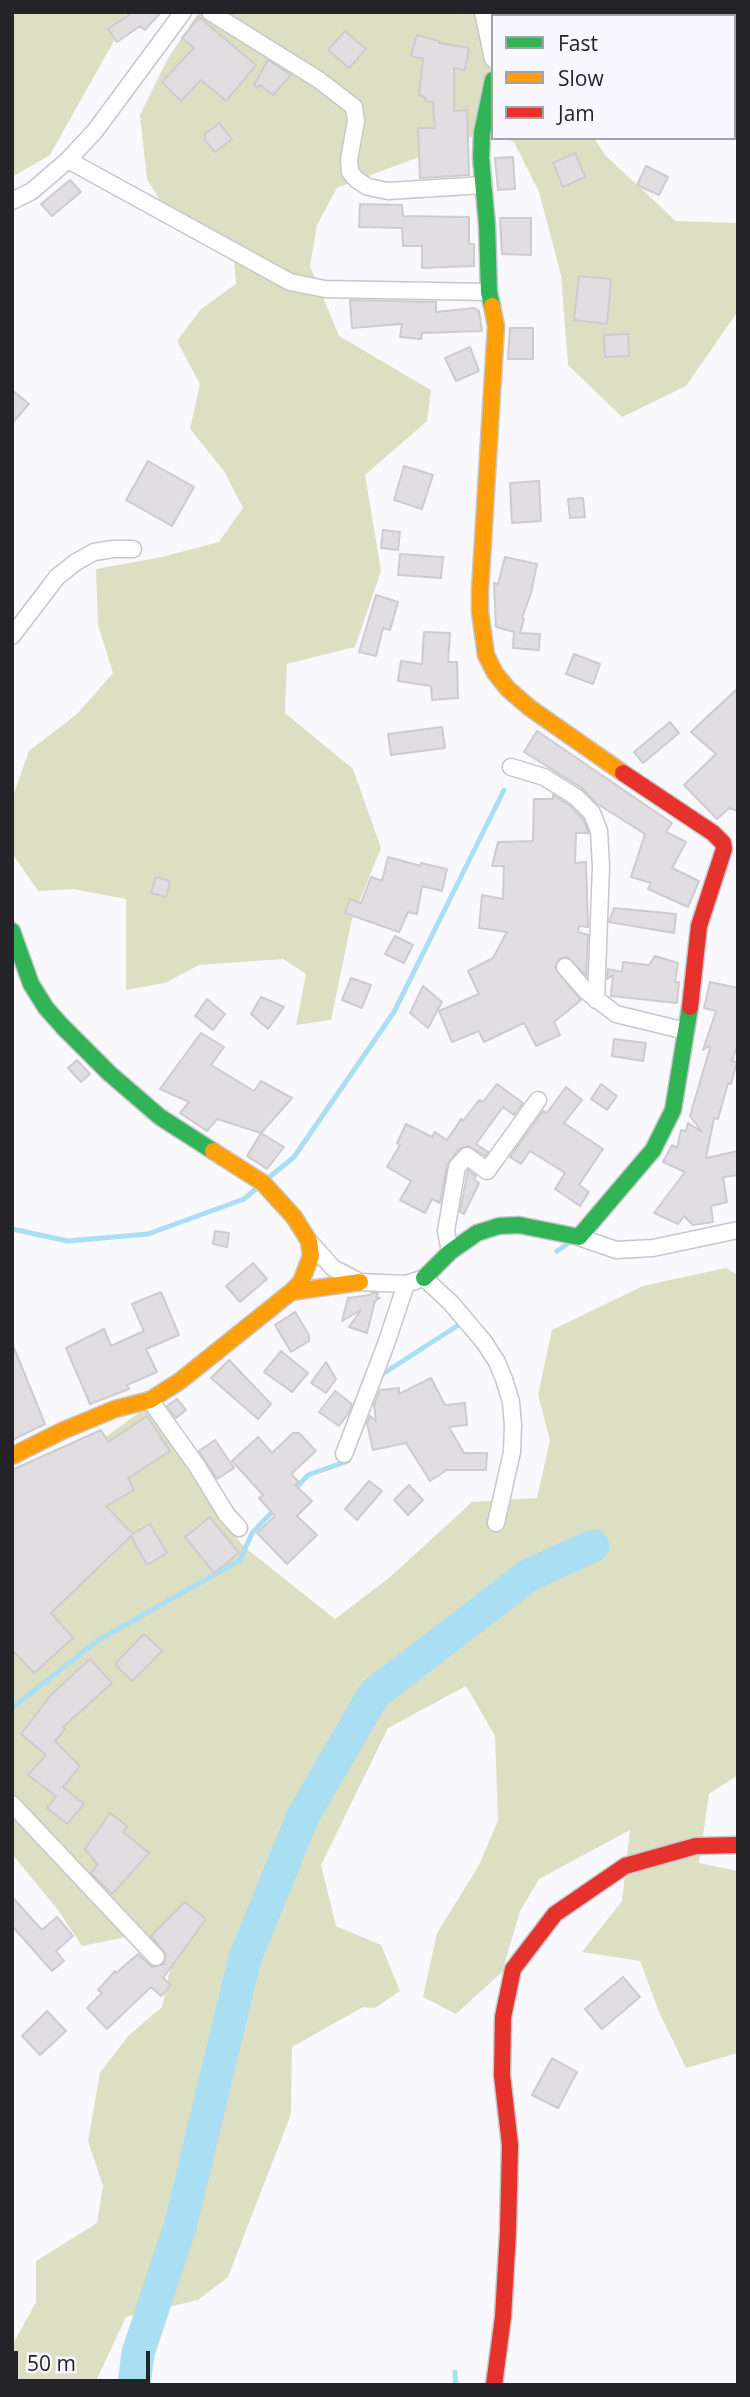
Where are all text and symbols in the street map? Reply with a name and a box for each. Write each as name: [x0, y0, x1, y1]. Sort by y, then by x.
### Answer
legend: [491, 14, 736, 140]
text: Fast: [558, 29, 598, 57]
text: Slow: [558, 64, 604, 92]
text: Jam: [558, 99, 595, 127]
scale bar: [18, 2338, 154, 2382]
text: 50 m: [27, 2349, 76, 2377]

